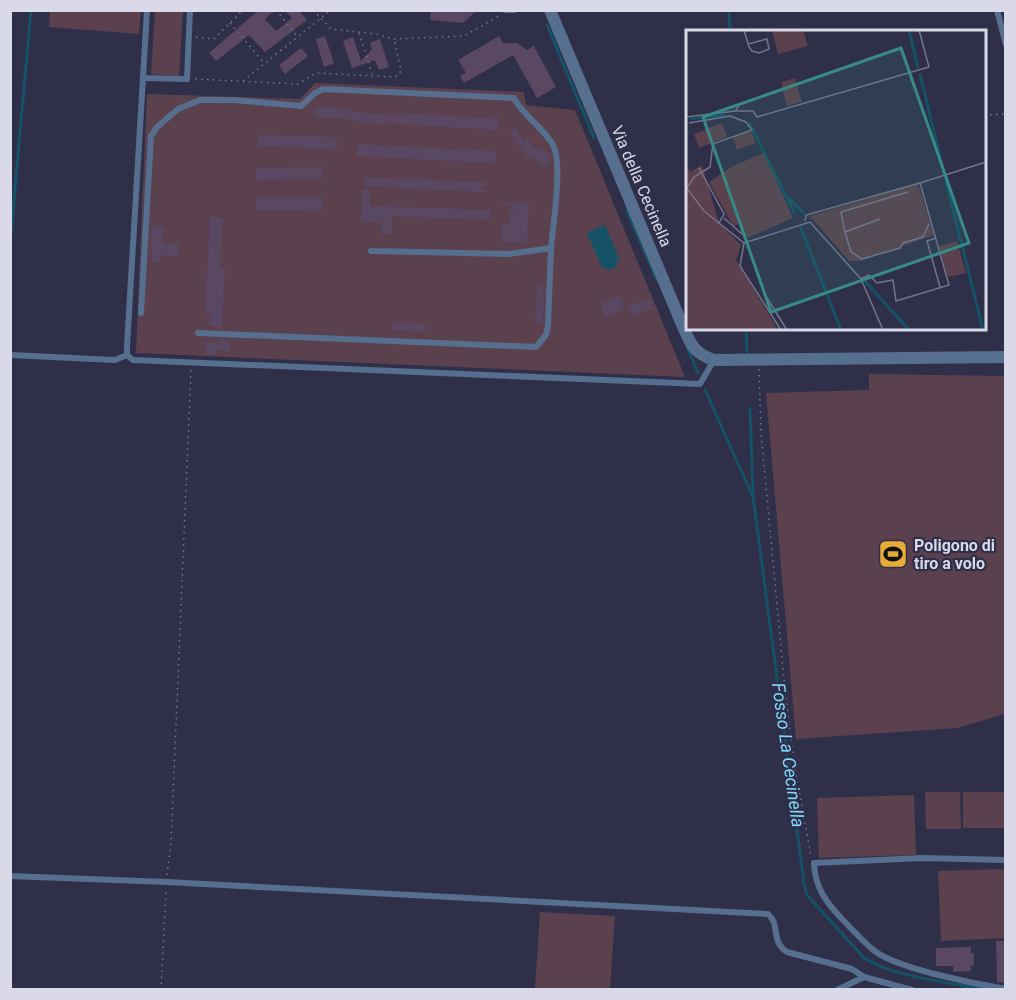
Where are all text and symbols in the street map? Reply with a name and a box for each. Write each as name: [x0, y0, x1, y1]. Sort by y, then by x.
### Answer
inset map: [686, 30, 986, 330]
street label: Via della Cecinella: [607, 123, 676, 250]
place label: Poligono di tiro a volo: [914, 536, 995, 573]
sports icon: Poligono di tiro a volo: [877, 538, 909, 570]
water label: Fosso La Cecinella: [768, 681, 809, 829]

